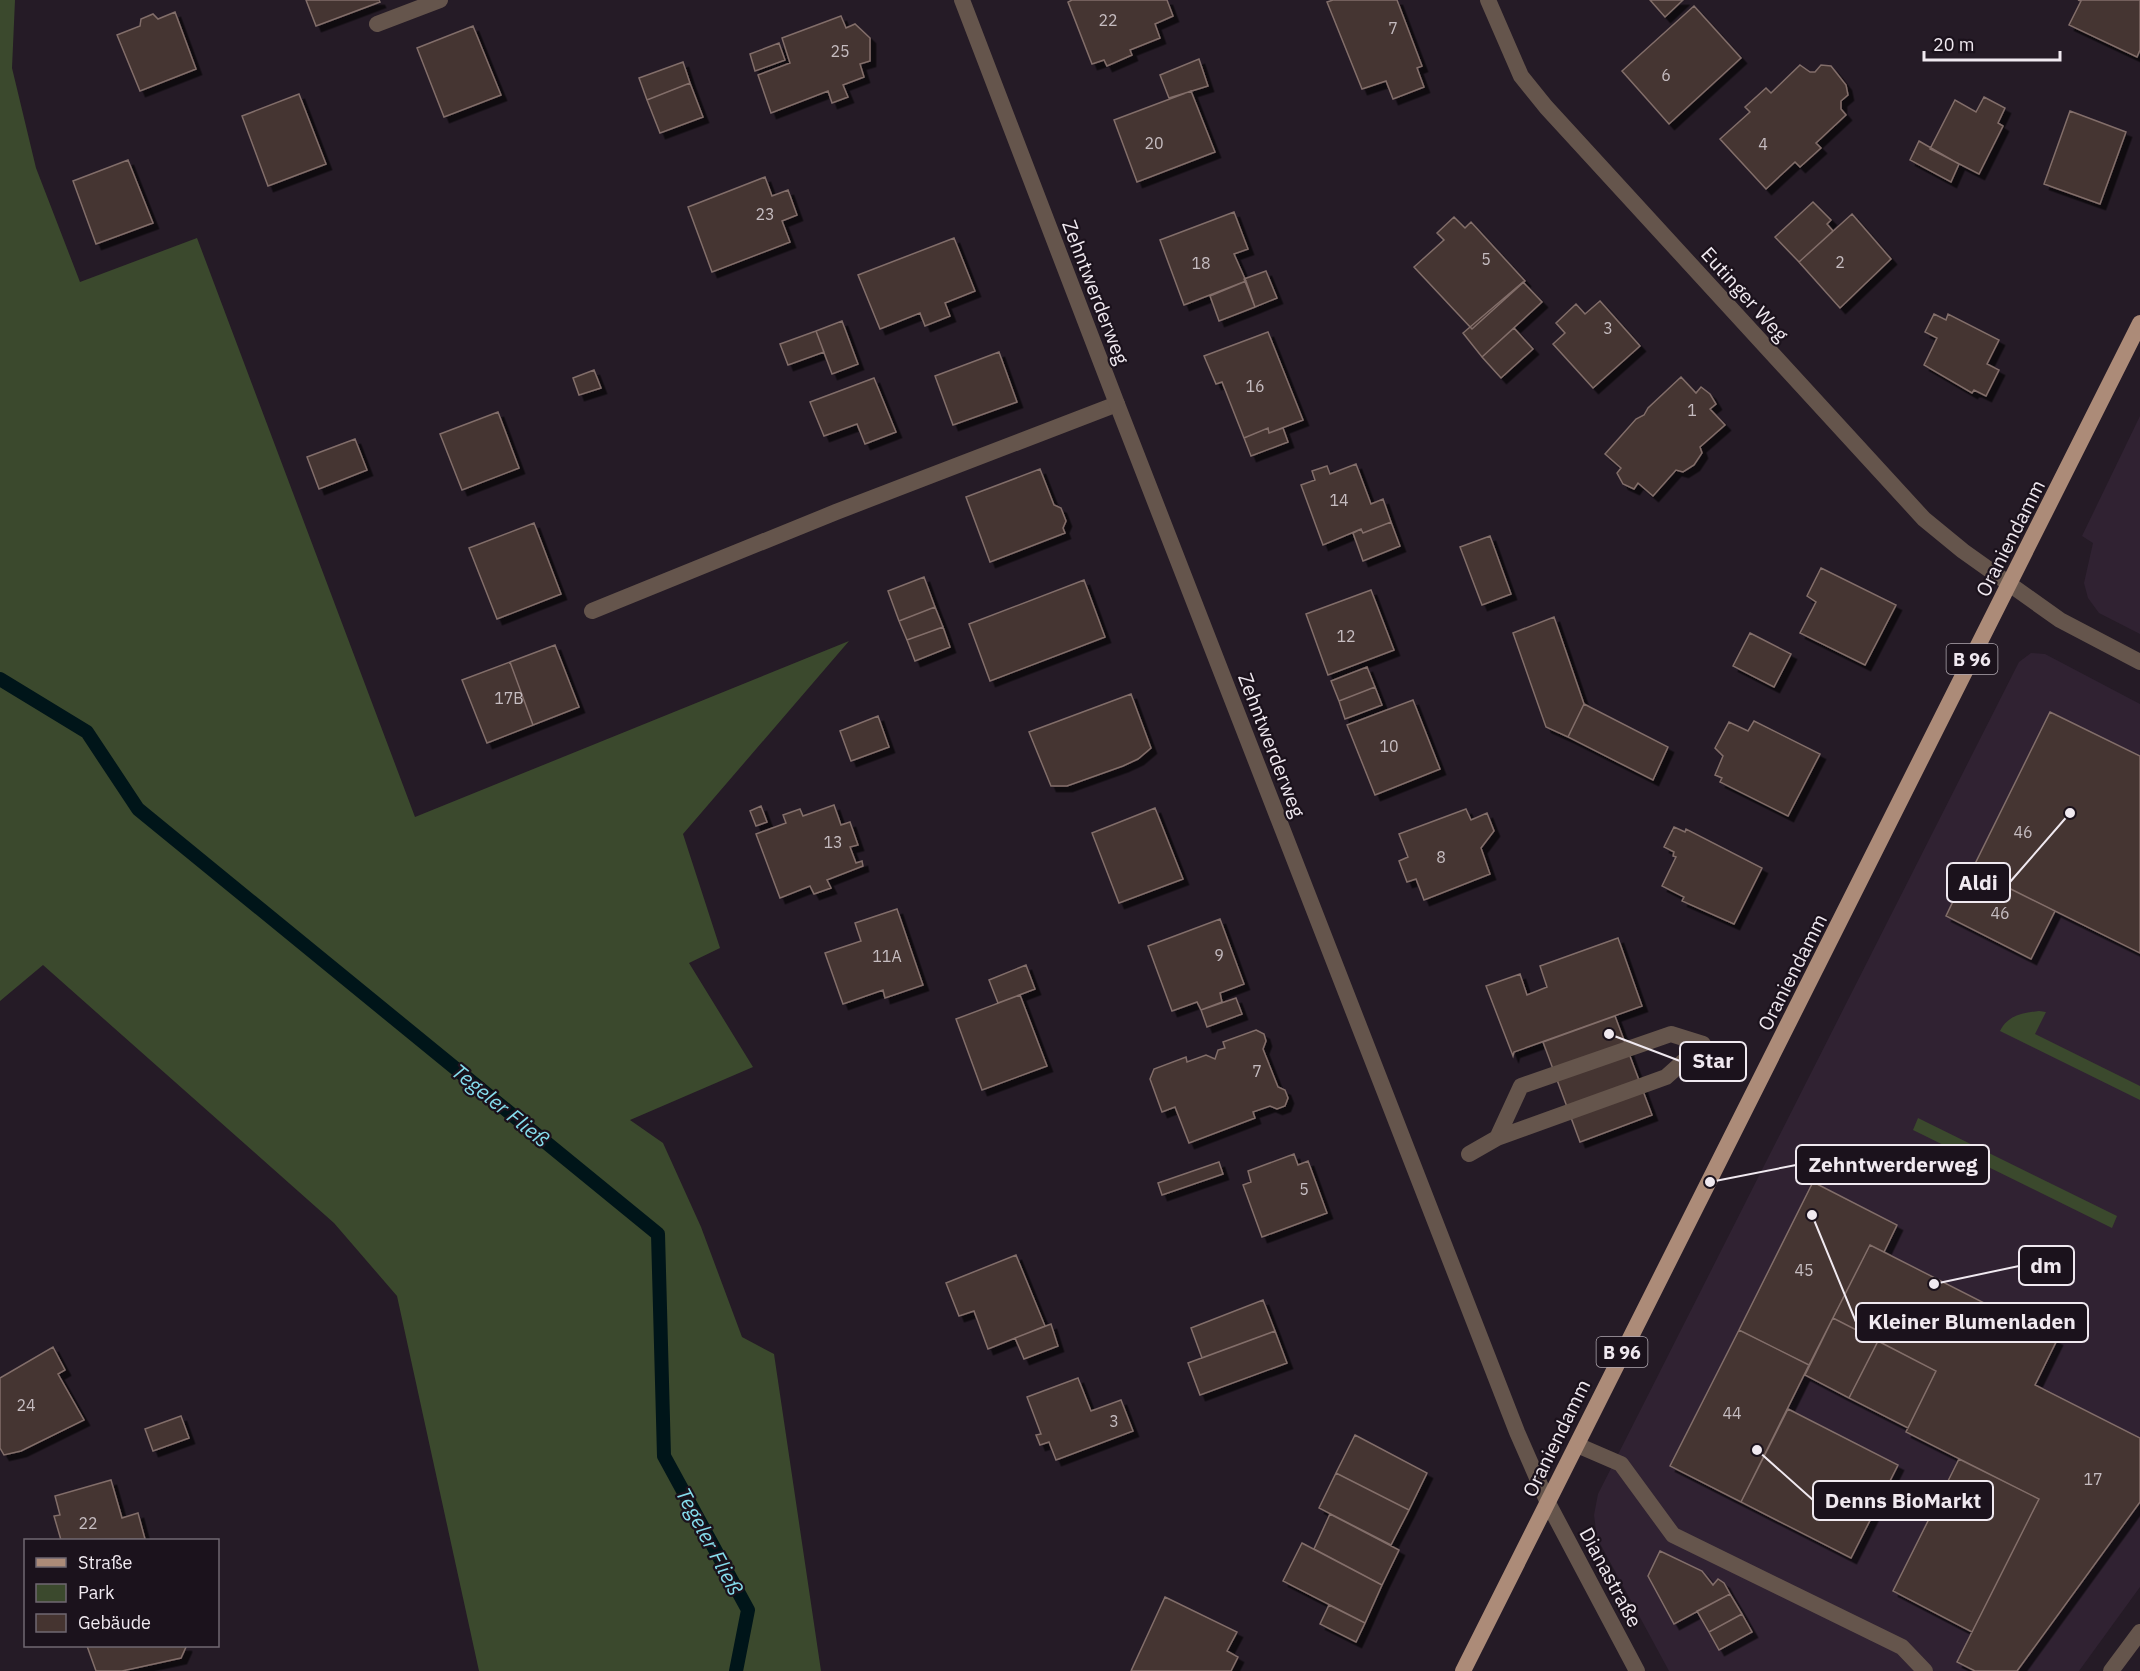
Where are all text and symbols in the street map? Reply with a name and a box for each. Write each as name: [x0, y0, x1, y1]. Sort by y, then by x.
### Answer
house number: 22: [1098, 10, 1118, 30]
house number: 7: [1388, 18, 1398, 38]
scale bar: [1924, 24, 2060, 62]
text: 20 m: [1933, 33, 1975, 56]
house number: 25: [830, 41, 850, 61]
house number: 6: [1661, 65, 1671, 85]
house number: 20: [1144, 133, 1164, 153]
house number: 4: [1758, 134, 1768, 154]
house number: 23: [755, 204, 775, 224]
street label: Zehntwerderweg: [1056, 216, 1136, 368]
street label: Eutinger Weg: [1695, 241, 1795, 348]
house number: 5: [1481, 249, 1491, 269]
house number: 2: [1835, 252, 1845, 272]
house number: 18: [1191, 253, 1211, 273]
house number: 3: [1603, 318, 1613, 338]
house number: 16: [1245, 376, 1265, 396]
house number: 1: [1687, 400, 1697, 420]
street label: Oraniendamm: [1969, 475, 2051, 601]
house number: 14: [1329, 490, 1349, 510]
house number: 12: [1336, 626, 1356, 646]
road number: B 96: [1946, 644, 1998, 674]
street label: Zehntwerderweg: [1232, 669, 1312, 821]
house number: 17B: [494, 688, 524, 708]
house number: 10: [1379, 736, 1399, 756]
house number: 46: [2013, 822, 2033, 842]
house number: 13: [823, 832, 843, 852]
house number: 8: [1436, 847, 1446, 867]
callout: Aldi: [1947, 863, 2010, 902]
text: Aldi: [1958, 868, 1998, 896]
house number: 46: [1990, 903, 2010, 923]
street label: Oraniendamm: [1751, 909, 1833, 1035]
house number: 9: [1214, 945, 1224, 965]
house number: 11A: [872, 946, 902, 966]
callout: Star: [1680, 1042, 1746, 1081]
text: Star: [1692, 1046, 1734, 1074]
water label: Tegeler Fließ: [446, 1057, 556, 1153]
house number: 7: [1252, 1061, 1262, 1081]
callout: Zehntwerderweg: [1796, 1145, 1989, 1184]
text: Zehntwerderweg: [1808, 1150, 1978, 1178]
house number: 5: [1299, 1179, 1309, 1199]
callout: dm: [2019, 1246, 2074, 1285]
text: dm: [2030, 1251, 2062, 1279]
house number: 45: [1794, 1260, 1814, 1280]
callout: Kleiner Blumenladen: [1856, 1303, 2088, 1342]
text: Kleiner Blumenladen: [1868, 1307, 2076, 1335]
road number: B 96: [1596, 1337, 1648, 1367]
street label: Oraniendamm: [1516, 1375, 1596, 1501]
house number: 24: [16, 1395, 36, 1415]
house number: 44: [1722, 1403, 1742, 1423]
house number: 3: [1109, 1411, 1119, 1431]
house number: 17: [2083, 1469, 2103, 1489]
callout: Denns BioMarkt: [1813, 1481, 1993, 1520]
water label: Tegeler Fließ: [670, 1482, 750, 1600]
text: Denns BioMarkt: [1825, 1486, 1981, 1514]
house number: 22: [78, 1513, 98, 1533]
street label: Dianastraße: [1573, 1522, 1649, 1632]
legend: [24, 1539, 219, 1647]
text: Straße: [78, 1551, 132, 1574]
text: Park: [78, 1581, 115, 1604]
text: Gebäude: [78, 1611, 151, 1634]

